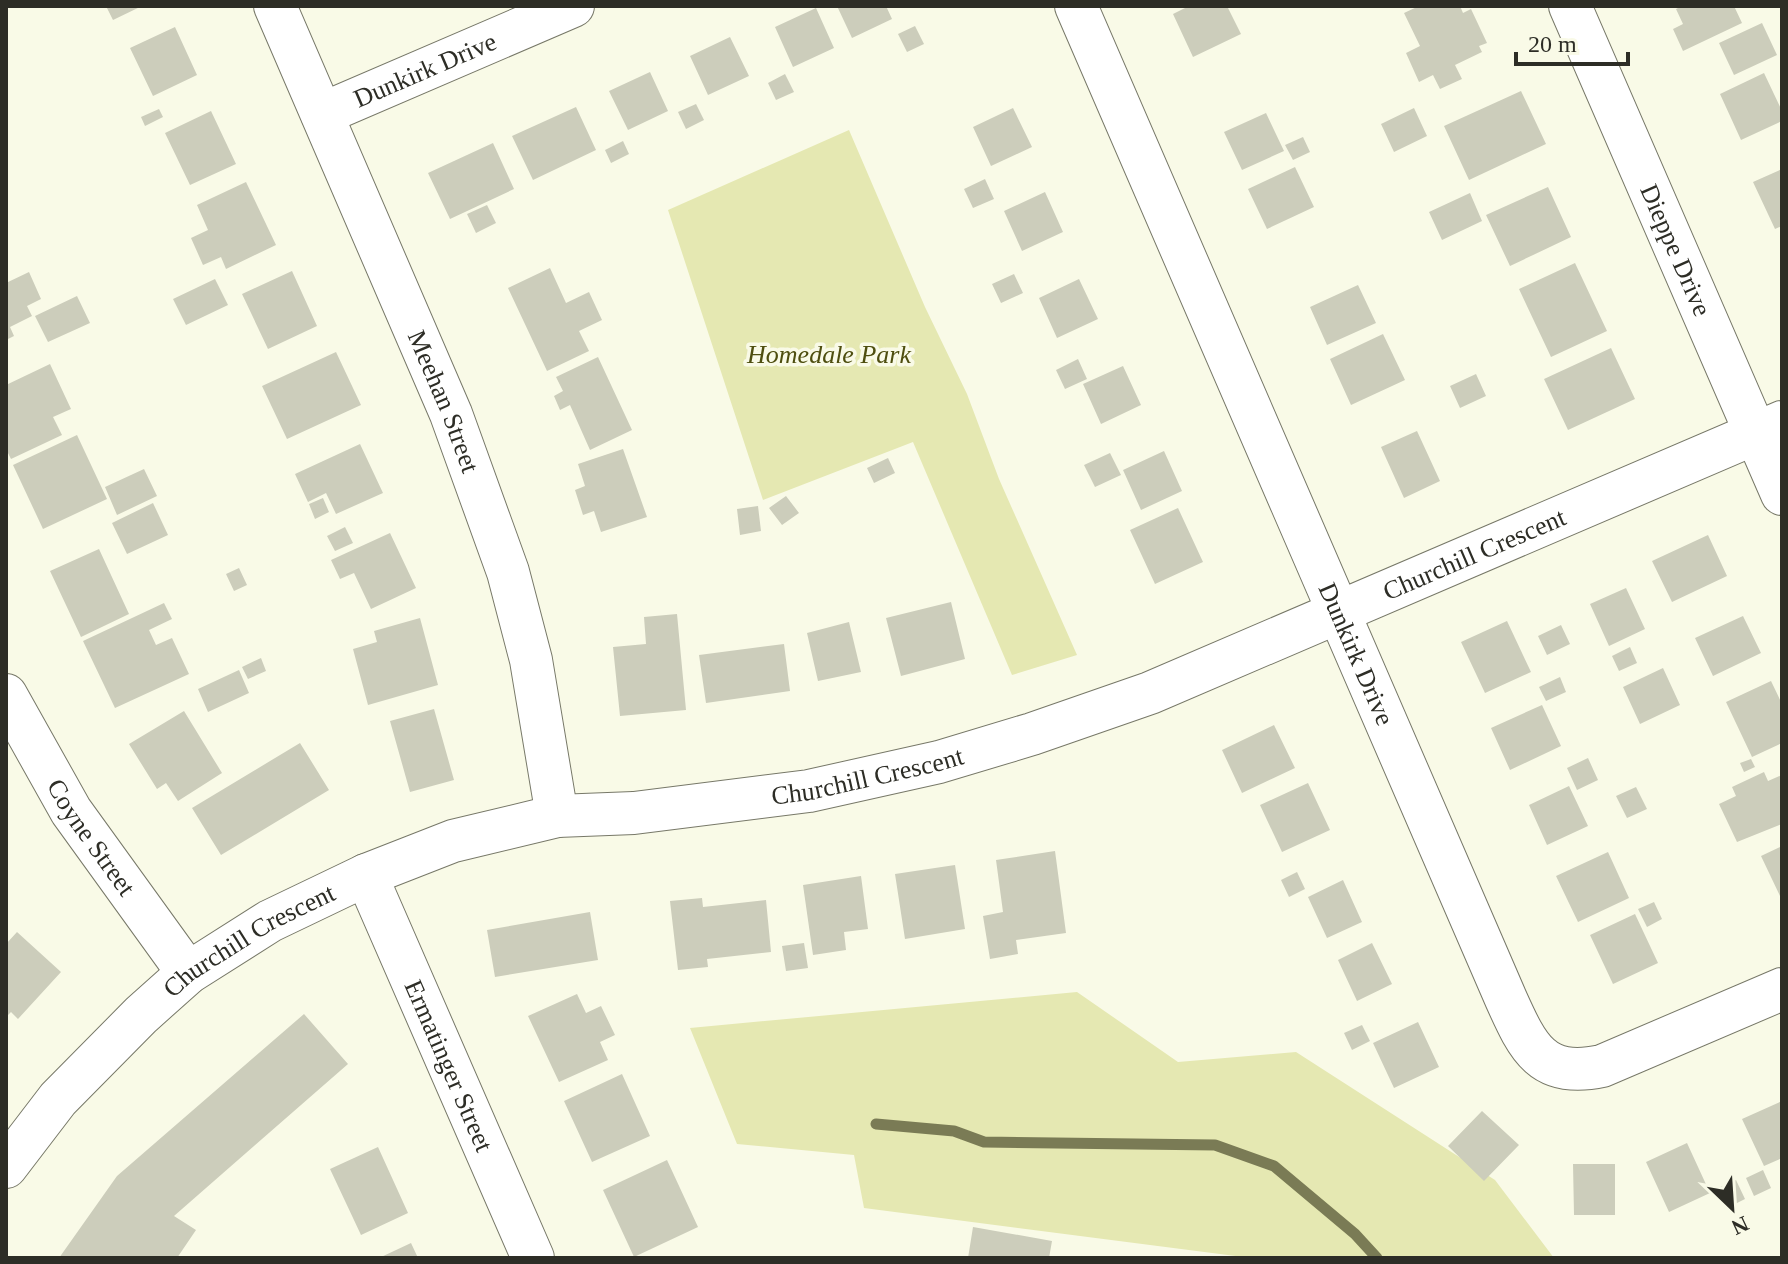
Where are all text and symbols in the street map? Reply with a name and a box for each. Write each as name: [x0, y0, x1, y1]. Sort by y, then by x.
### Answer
scale bar: [1516, 16, 1628, 66]
street label: Dunkirk Drive: [349, 26, 501, 113]
text: 20 m: [1528, 31, 1577, 57]
street label: Dieppe Drive: [1635, 180, 1717, 320]
street label: Meehan Street: [402, 326, 486, 477]
park label: Homedale Park: [746, 340, 911, 369]
street label: Churchill Crescent: [1378, 502, 1571, 606]
street label: Dunkirk Drive: [1313, 578, 1400, 730]
street label: Churchill Crescent: [770, 741, 967, 810]
street label: Coyne Street: [41, 774, 142, 902]
street label: Churchill Crescent: [157, 877, 340, 1003]
street label: Ermatinger Street: [399, 975, 500, 1157]
north arrow: [1692, 1168, 1772, 1248]
text: N: [1728, 1211, 1753, 1240]

